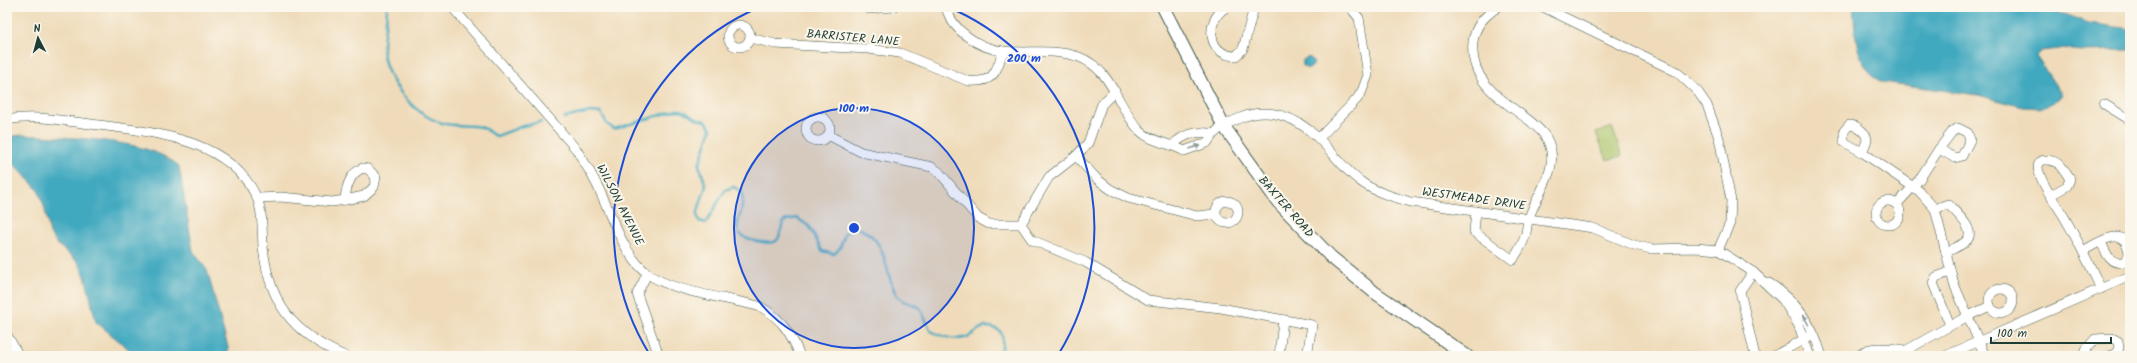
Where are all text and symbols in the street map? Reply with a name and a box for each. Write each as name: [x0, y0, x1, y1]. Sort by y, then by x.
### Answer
north arrow: [18, 18, 58, 58]
text: N: [33, 20, 42, 38]
street label: BARRISTER LANE: [806, 24, 901, 52]
text: 200 m: [1007, 49, 1041, 68]
text: 100 m: [839, 99, 869, 118]
one-way arrow: [1190, 144, 1202, 150]
street label: WILSON AVENUE: [591, 161, 649, 250]
street label: BAXTER ROAD: [1254, 172, 1319, 243]
street label: WESTMEADE DRIVE: [1421, 182, 1528, 216]
centre of rings: [847, 221, 861, 235]
one-way arrow: [1803, 315, 1809, 326]
scale bar: [1991, 319, 2111, 345]
text: 100 m: [1997, 324, 2028, 343]

